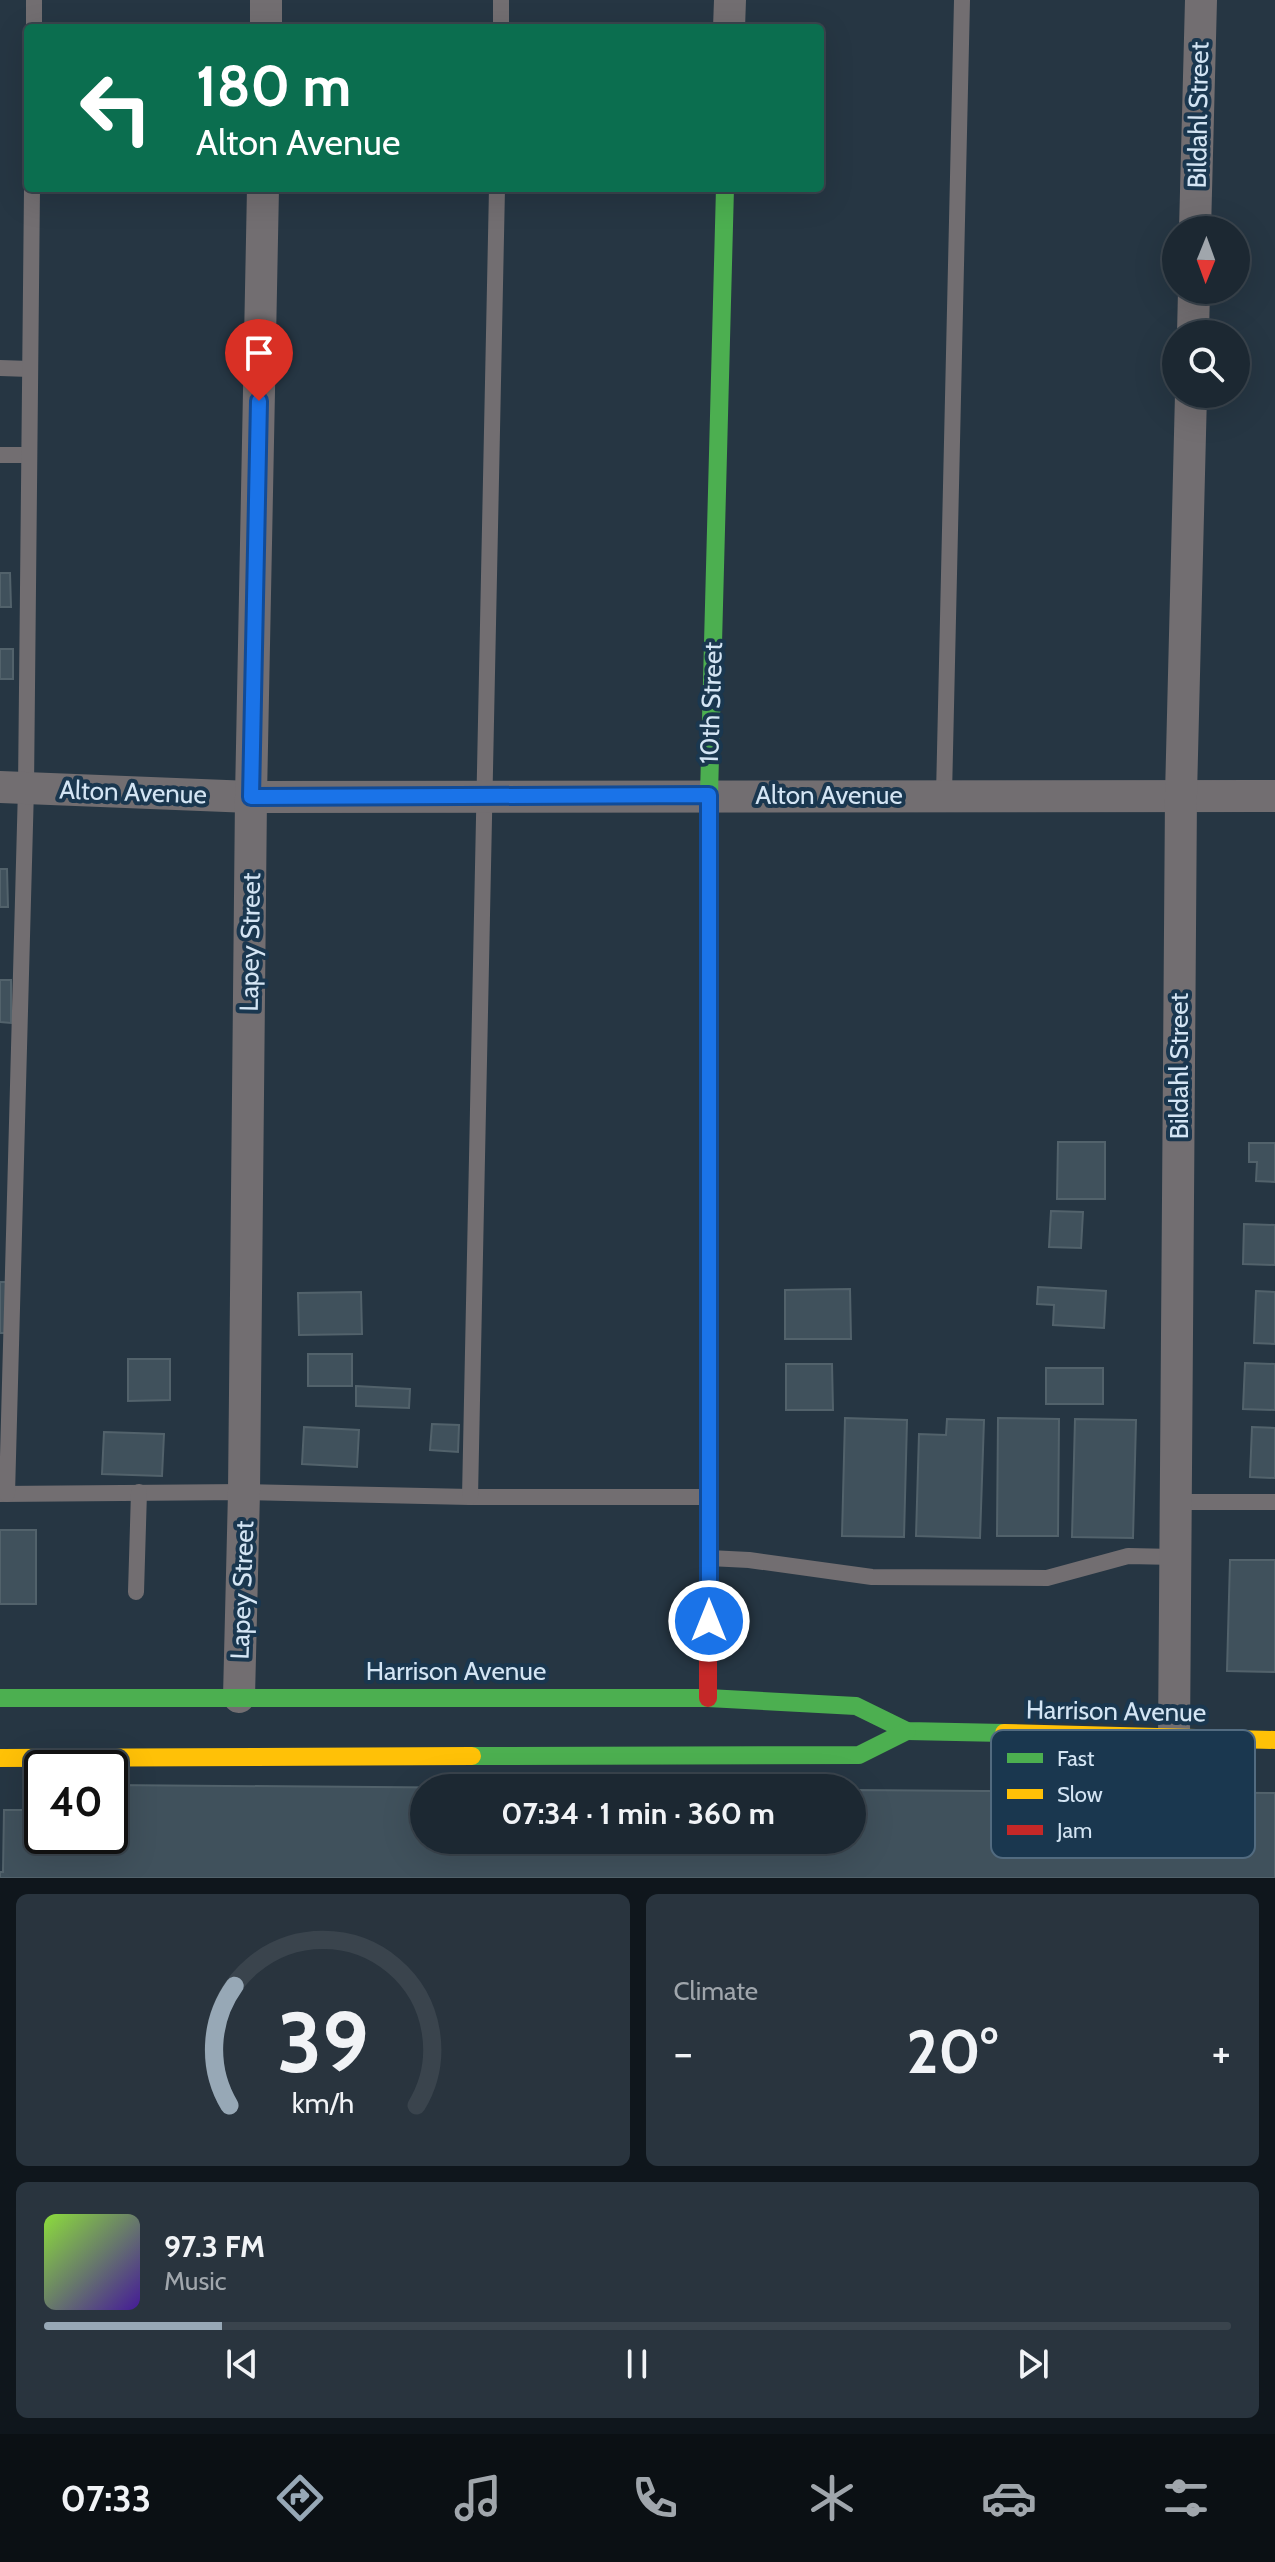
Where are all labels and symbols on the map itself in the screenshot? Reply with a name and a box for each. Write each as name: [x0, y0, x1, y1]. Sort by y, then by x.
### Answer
street label: Bildahl Street: [1181, 41, 1215, 189]
north arrow: [1162, 216, 1250, 304]
pin: [225, 319, 293, 401]
street label: 10th Street: [693, 641, 729, 765]
street label: Alton Avenue: [59, 773, 207, 811]
street label: Alton Avenue: [755, 779, 903, 811]
street label: Lapey Street: [233, 872, 267, 1012]
street label: Bildahl Street: [1163, 992, 1195, 1139]
street label: Lapey Street: [224, 1520, 260, 1660]
position arrow: [667, 1579, 751, 1663]
street label: Harrison Avenue: [366, 1655, 546, 1687]
street label: Harrison Avenue: [1026, 1693, 1206, 1729]
legend: [991, 1730, 1255, 1858]
text: Fast: [1057, 1745, 1095, 1772]
speed limit sign: 40: [24, 1750, 128, 1854]
text: Slow: [1057, 1781, 1103, 1808]
text: Jam: [1056, 1817, 1092, 1844]

